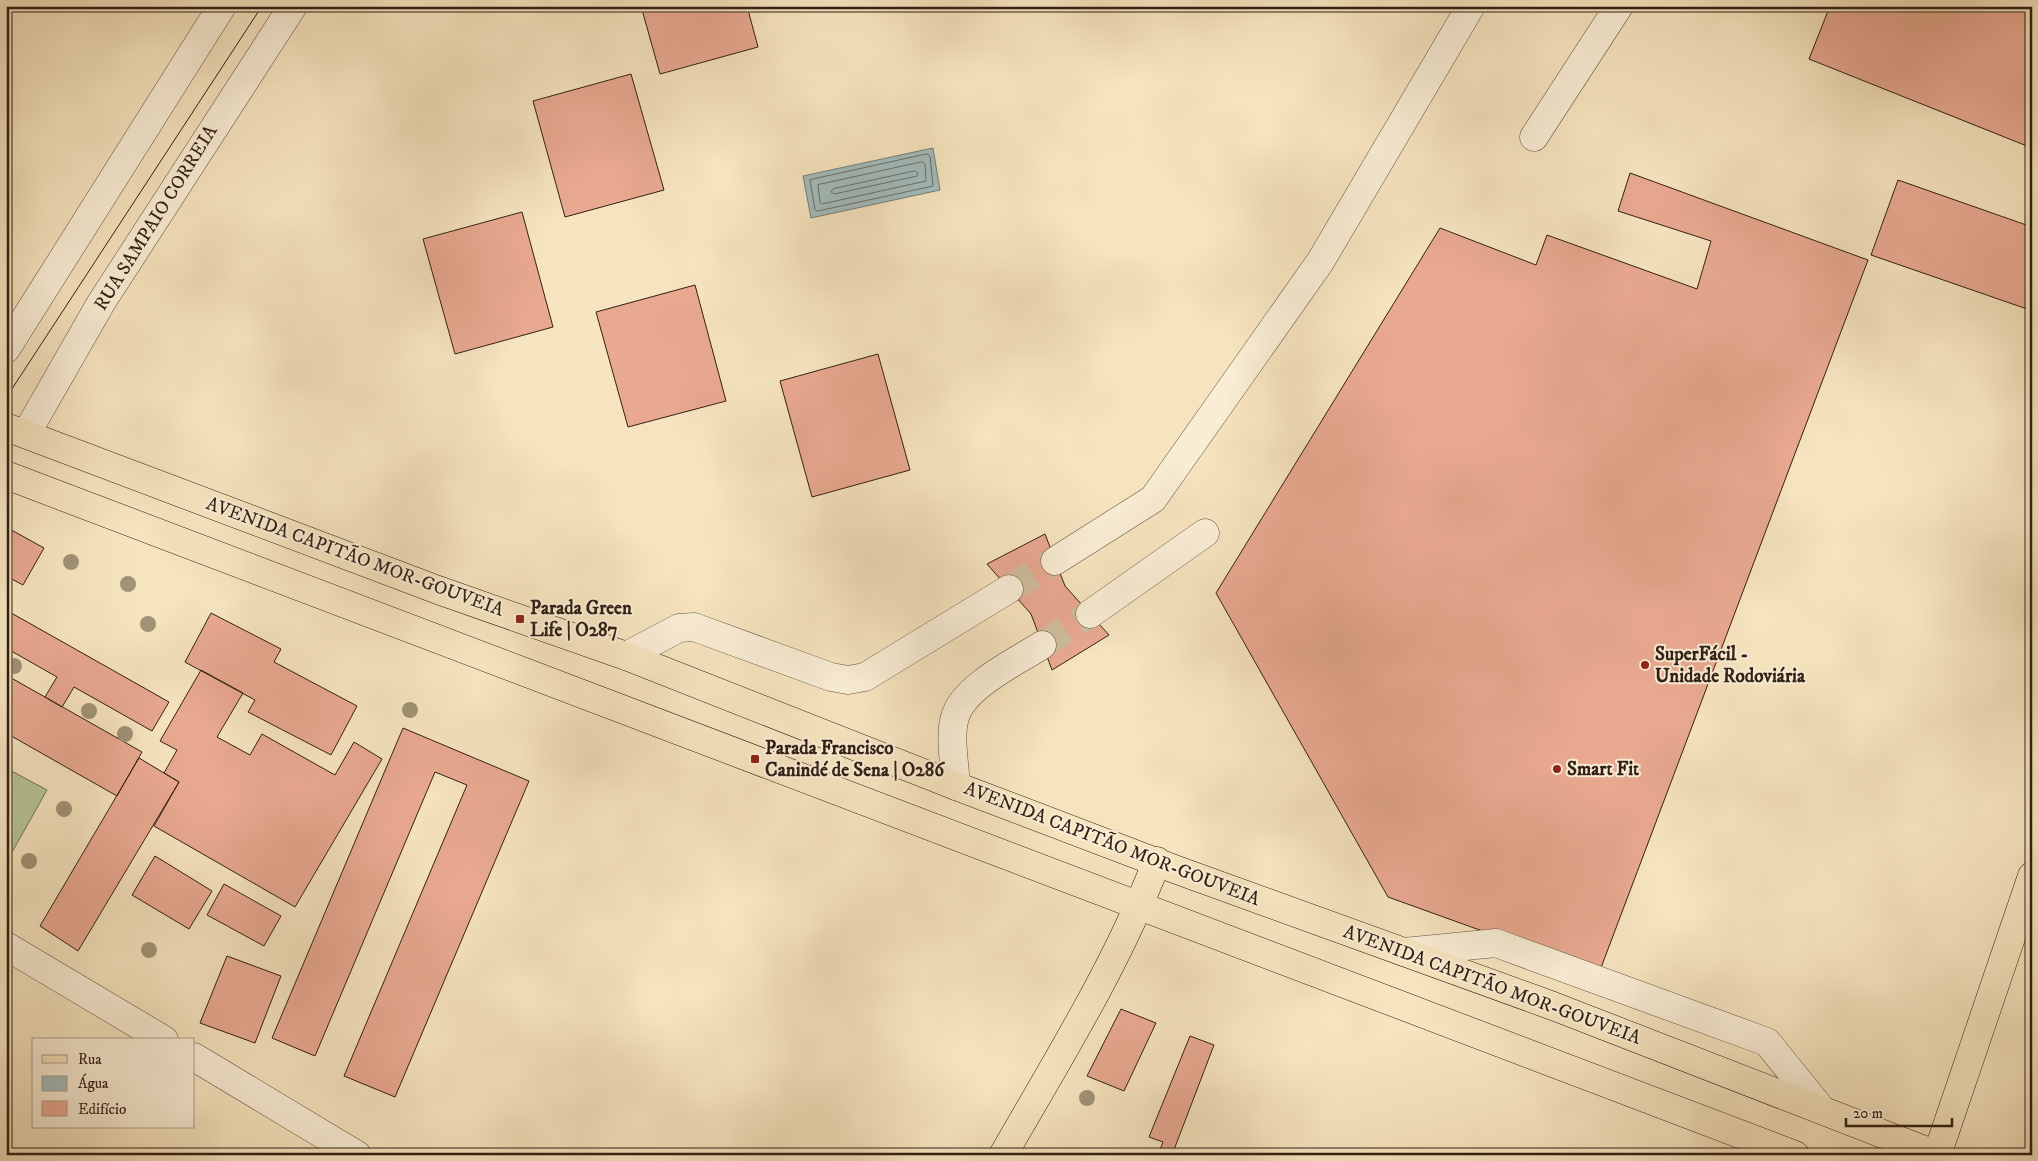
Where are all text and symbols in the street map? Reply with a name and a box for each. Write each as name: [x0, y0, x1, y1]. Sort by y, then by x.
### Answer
street label: RUA SAMPAIO CORREIA: [89, 120, 223, 315]
street label: AVENIDA CAPITÃO MOR-GOUVEIA: [203, 490, 509, 622]
place label: Parada Green Life | O287: [530, 597, 633, 642]
marker: Parada Green Life | O287: [514, 613, 526, 625]
place label: SuperFácil - Unidade Rodoviária: [1655, 643, 1806, 688]
marker: SuperFácil - Unidade Rodoviária: [1639, 659, 1651, 671]
place label: Parada Francisco Canindé de Sena | O286: [765, 737, 945, 782]
marker: Parada Francisco Canindé de Sena | O286: [749, 753, 761, 765]
place label: Smart Fit: [1567, 758, 1640, 781]
marker: Smart Fit: [1551, 763, 1563, 775]
street label: AVENIDA CAPITÃO MOR-GOUVEIA: [961, 775, 1265, 912]
street label: AVENIDA CAPITÃO MOR-GOUVEIA: [1340, 918, 1646, 1050]
legend: [32, 1038, 195, 1128]
text: Rua: [78, 1050, 102, 1069]
text: Água: [78, 1073, 109, 1093]
scale bar: [1846, 1096, 1952, 1128]
text: Edifício: [78, 1100, 126, 1119]
text: 20 m: [1853, 1104, 1883, 1123]

